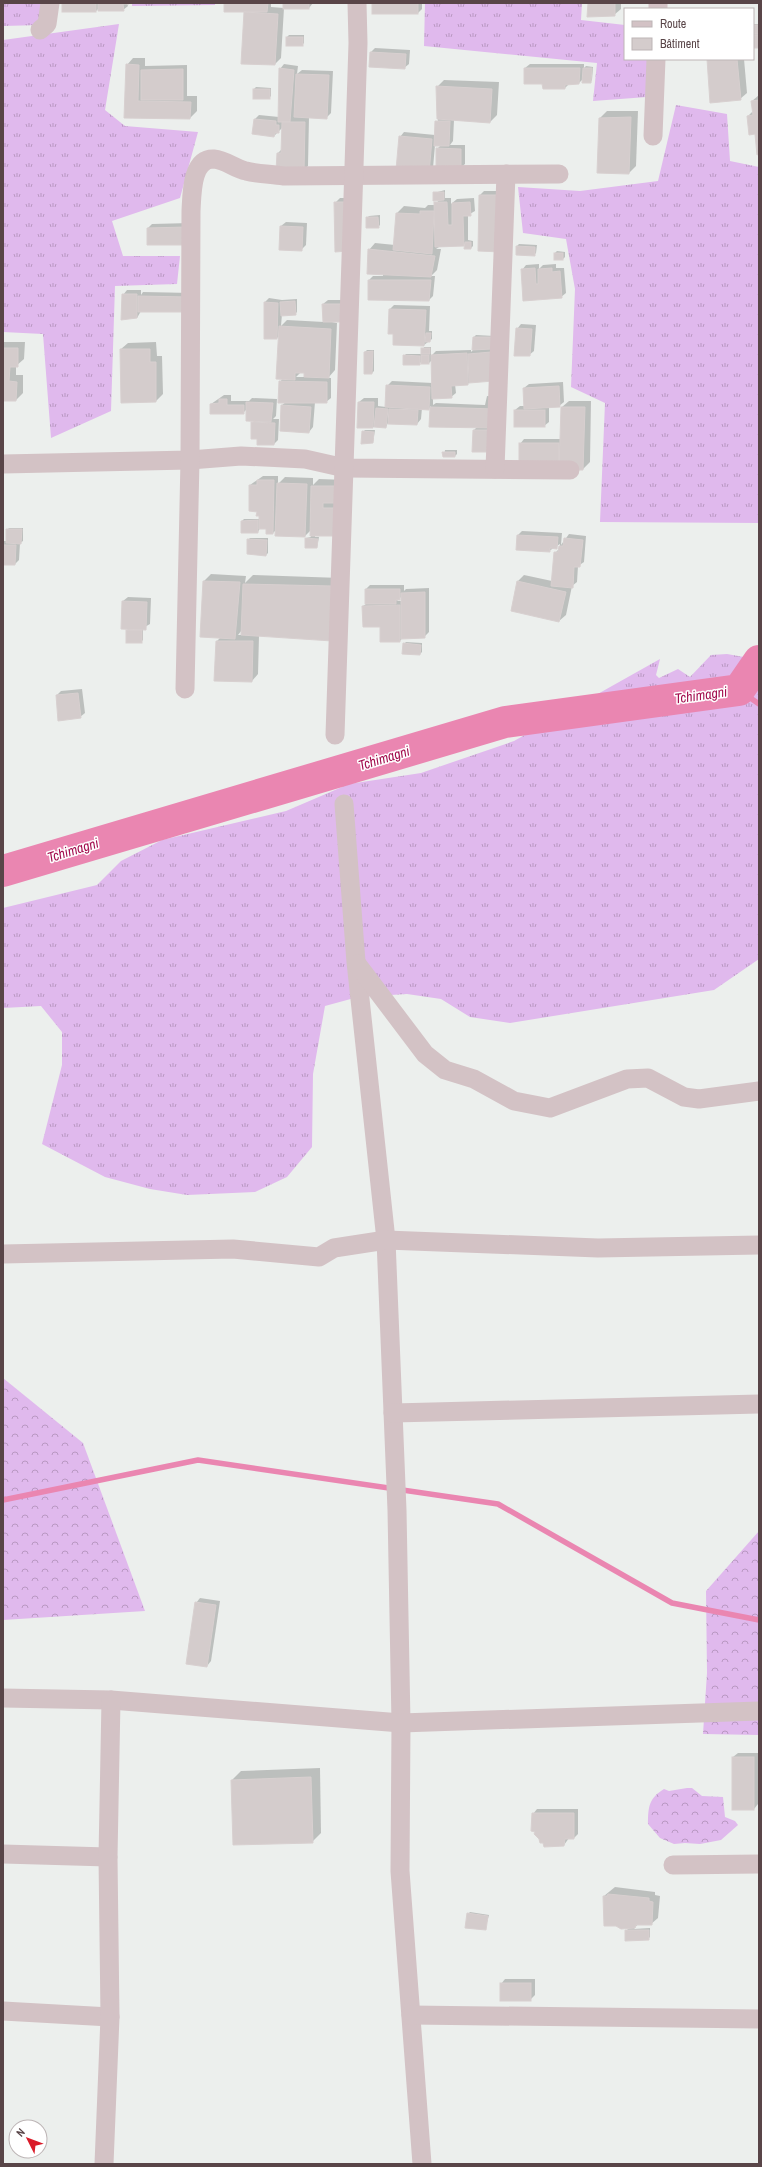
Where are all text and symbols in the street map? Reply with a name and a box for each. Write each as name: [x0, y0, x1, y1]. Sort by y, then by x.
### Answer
legend: [624, 8, 754, 60]
text: Route: [660, 16, 686, 32]
text: Bâtiment: [660, 36, 700, 52]
water label: Tchimagni: [674, 682, 729, 708]
water label: Tchimagni: [356, 741, 413, 774]
water label: Tchimagni: [45, 833, 102, 866]
north arrow: [8, 2119, 48, 2159]
text: N: [13, 2125, 28, 2139]

